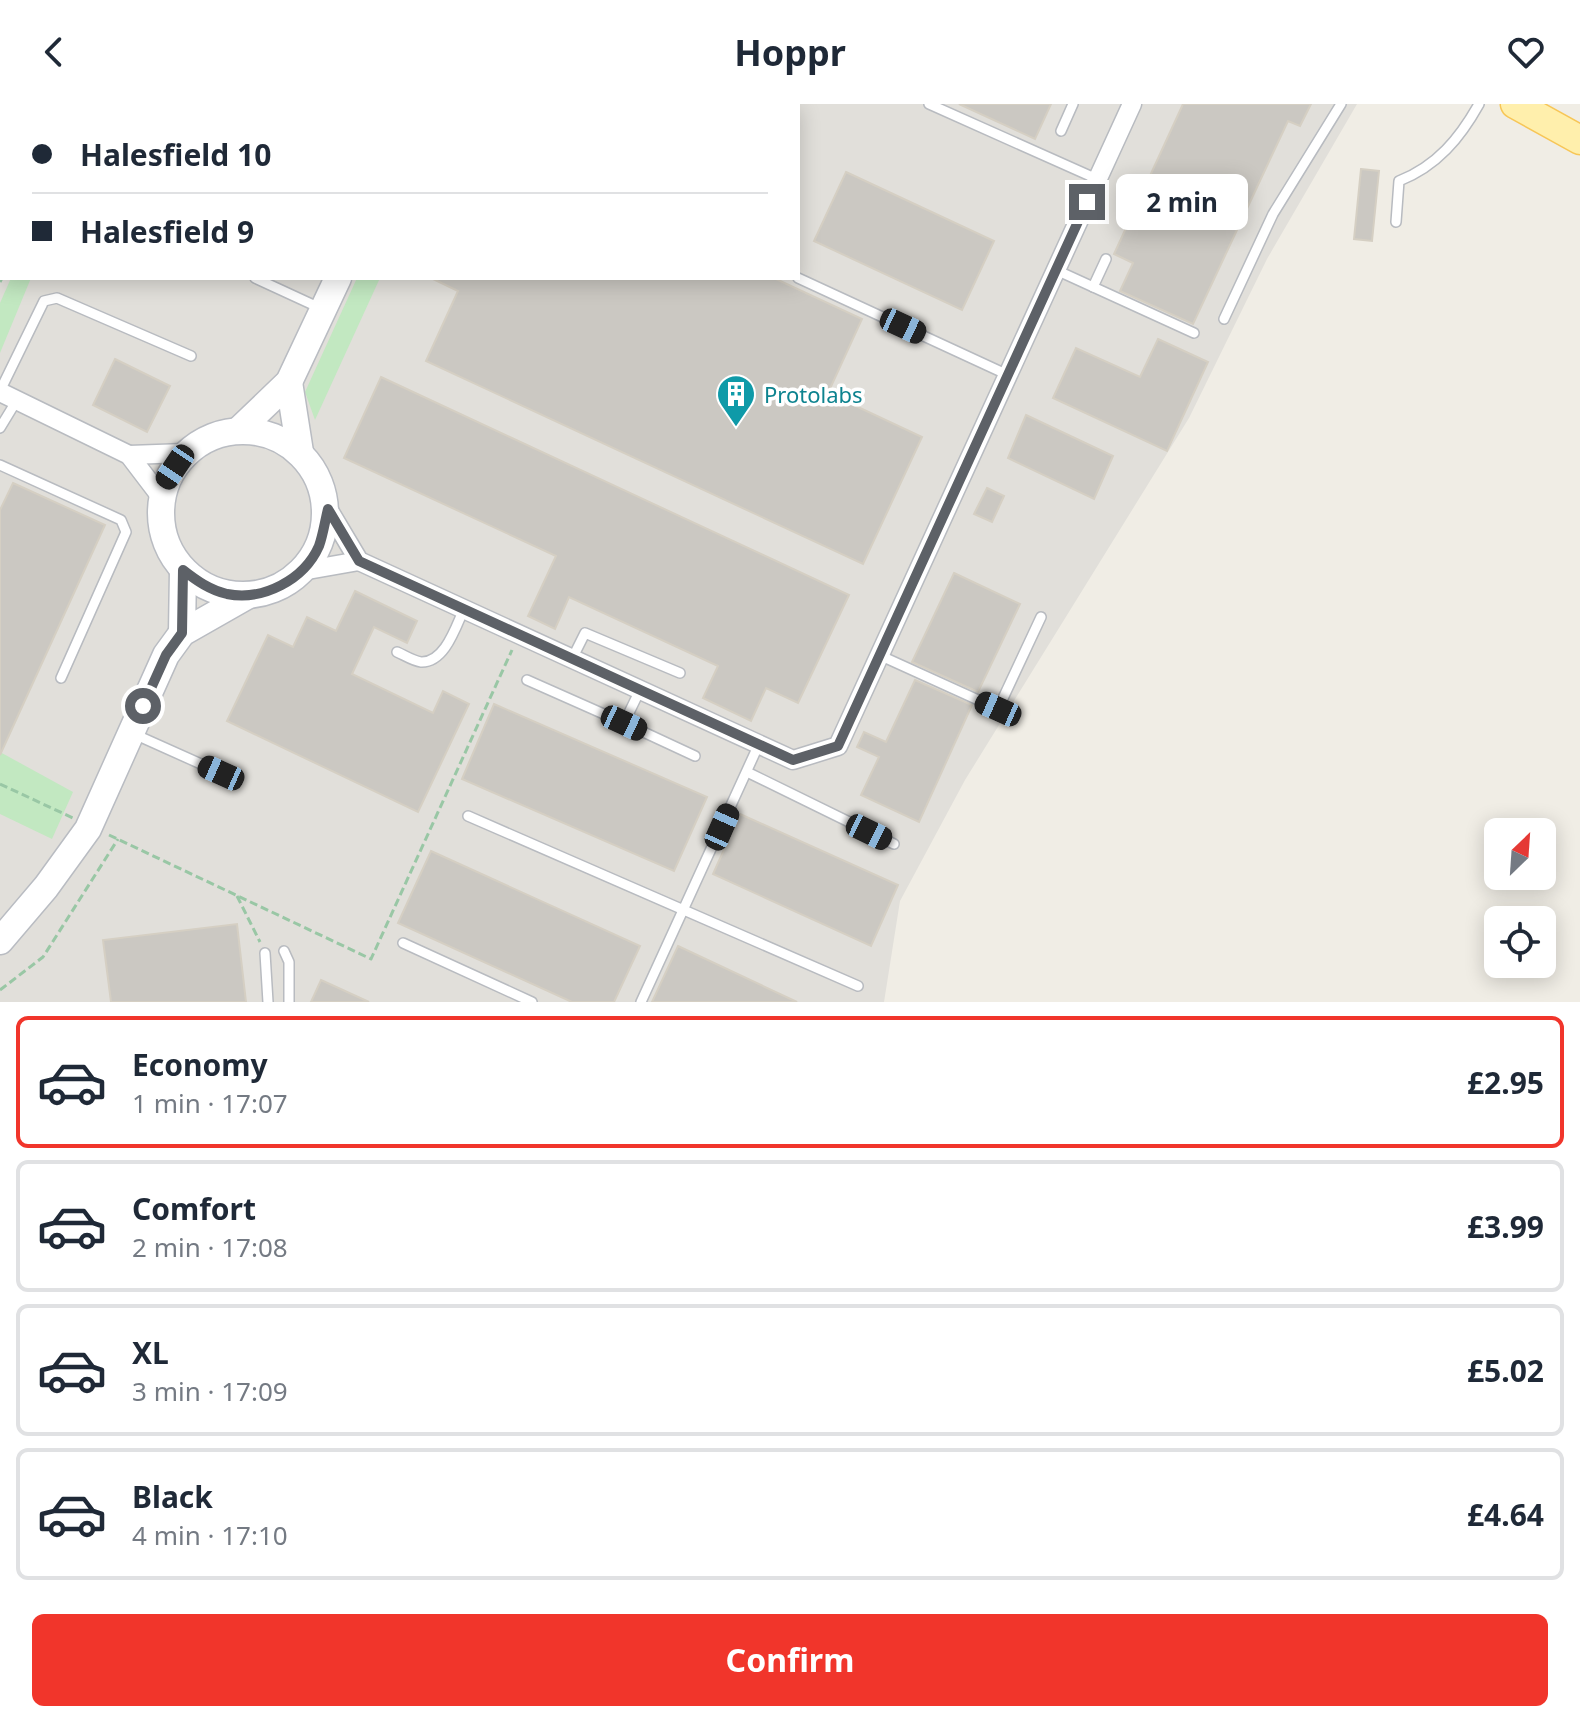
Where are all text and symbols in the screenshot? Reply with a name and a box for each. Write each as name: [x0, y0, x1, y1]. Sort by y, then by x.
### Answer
text: Hoppr: [734, 28, 846, 77]
icon: back: [32, 30, 76, 74]
icon: heart: [1504, 30, 1548, 74]
text: Halesfield 10: [80, 134, 271, 175]
callout: 2 min: [1115, 174, 1247, 230]
route end: [1069, 184, 1105, 220]
text: 2 min: [1146, 184, 1218, 220]
text: Halesfield 9: [80, 211, 254, 252]
car: [876, 305, 930, 347]
building icon: Protolabs: [715, 373, 757, 428]
place label: Protolabs: [764, 379, 863, 409]
car: [152, 440, 198, 494]
route start: [125, 688, 161, 724]
car: [971, 688, 1025, 730]
car: [597, 702, 651, 744]
car: [194, 752, 248, 794]
car: [701, 800, 743, 854]
car: [842, 811, 896, 853]
north arrow: [1484, 818, 1556, 890]
map controls: [1484, 818, 1556, 978]
button: locate: [1484, 906, 1556, 978]
text: Economy: [132, 1044, 268, 1085]
icon: car: [36, 1046, 108, 1118]
text: £2.95: [1467, 1062, 1544, 1103]
text: 1 min · 17:07: [132, 1085, 288, 1121]
text: Comfort: [132, 1188, 256, 1229]
icon: car: [36, 1190, 108, 1262]
text: £3.99: [1467, 1206, 1544, 1247]
text: 2 min · 17:08: [132, 1229, 288, 1265]
text: XL: [132, 1332, 169, 1373]
icon: car: [36, 1334, 108, 1406]
text: £5.02: [1467, 1350, 1544, 1391]
text: 3 min · 17:09: [132, 1373, 288, 1409]
text: Black: [132, 1476, 213, 1517]
icon: car: [36, 1478, 108, 1550]
text: £4.64: [1467, 1494, 1544, 1535]
text: 4 min · 17:10: [132, 1517, 288, 1553]
button: Confirm: [32, 1614, 1548, 1706]

